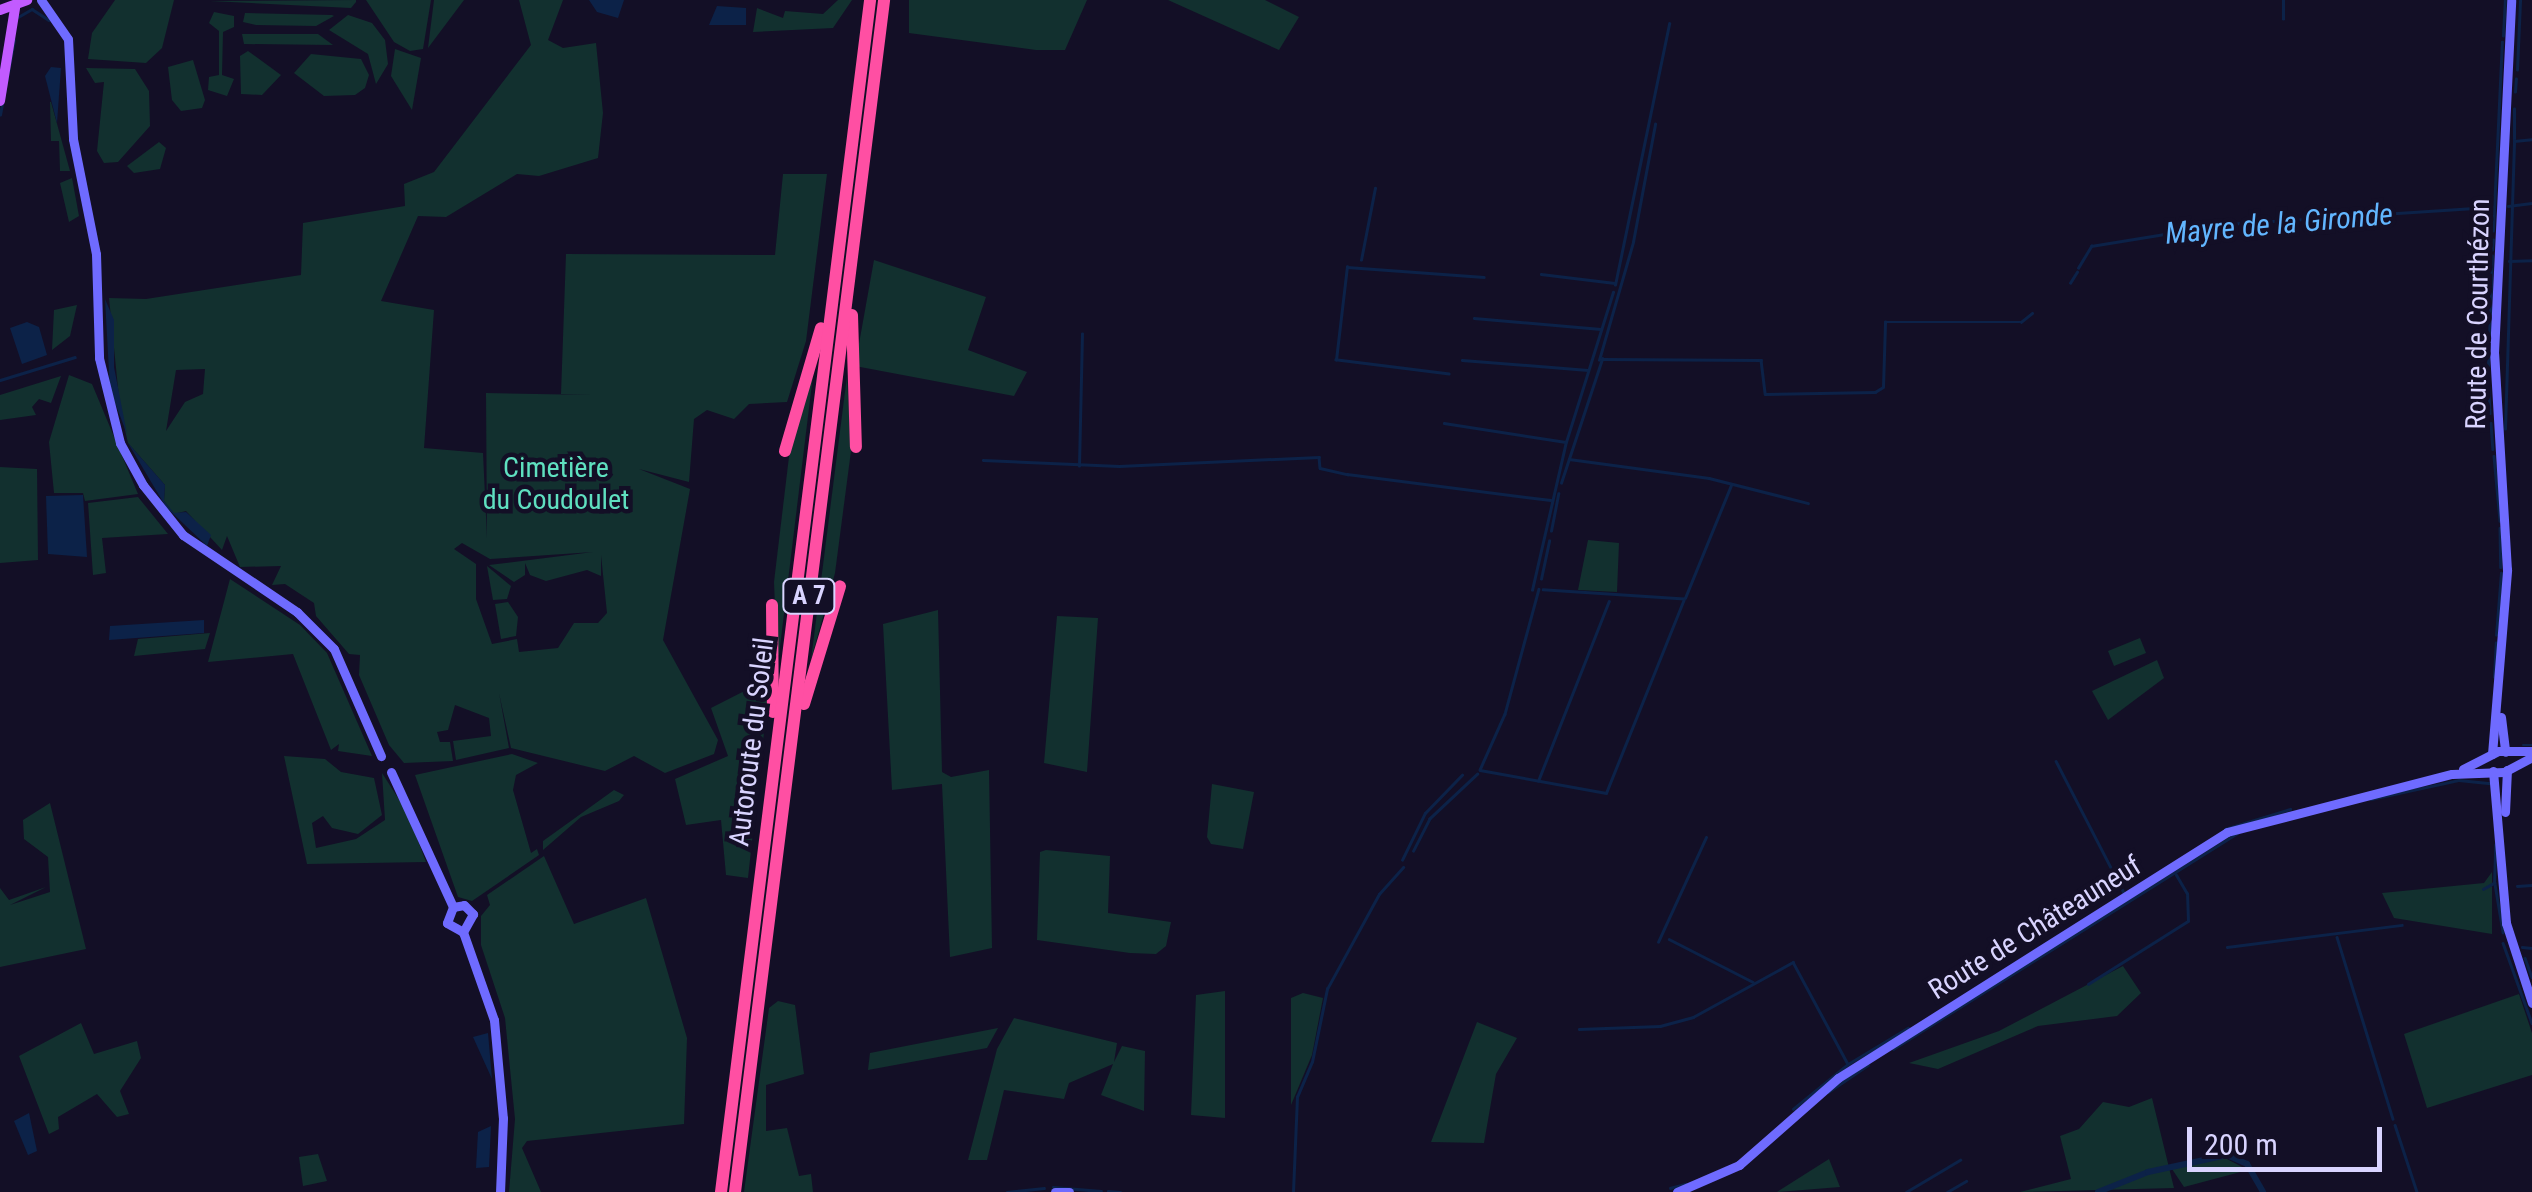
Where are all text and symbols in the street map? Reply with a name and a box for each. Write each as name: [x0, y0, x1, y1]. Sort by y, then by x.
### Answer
water label: Mayre de la Gironde: [2164, 196, 2394, 252]
street label: Route de Courthézon: [2459, 198, 2497, 430]
park label: Cimetière du Coudoulet: [483, 451, 629, 517]
road number: A 7: [782, 576, 836, 616]
street label: Autoroute du Soleil: [723, 636, 781, 848]
street label: Route de Châteauneuf: [1923, 849, 2147, 1007]
scale bar: [2192, 1107, 2387, 1169]
text: 200 m: [2204, 1127, 2278, 1162]

